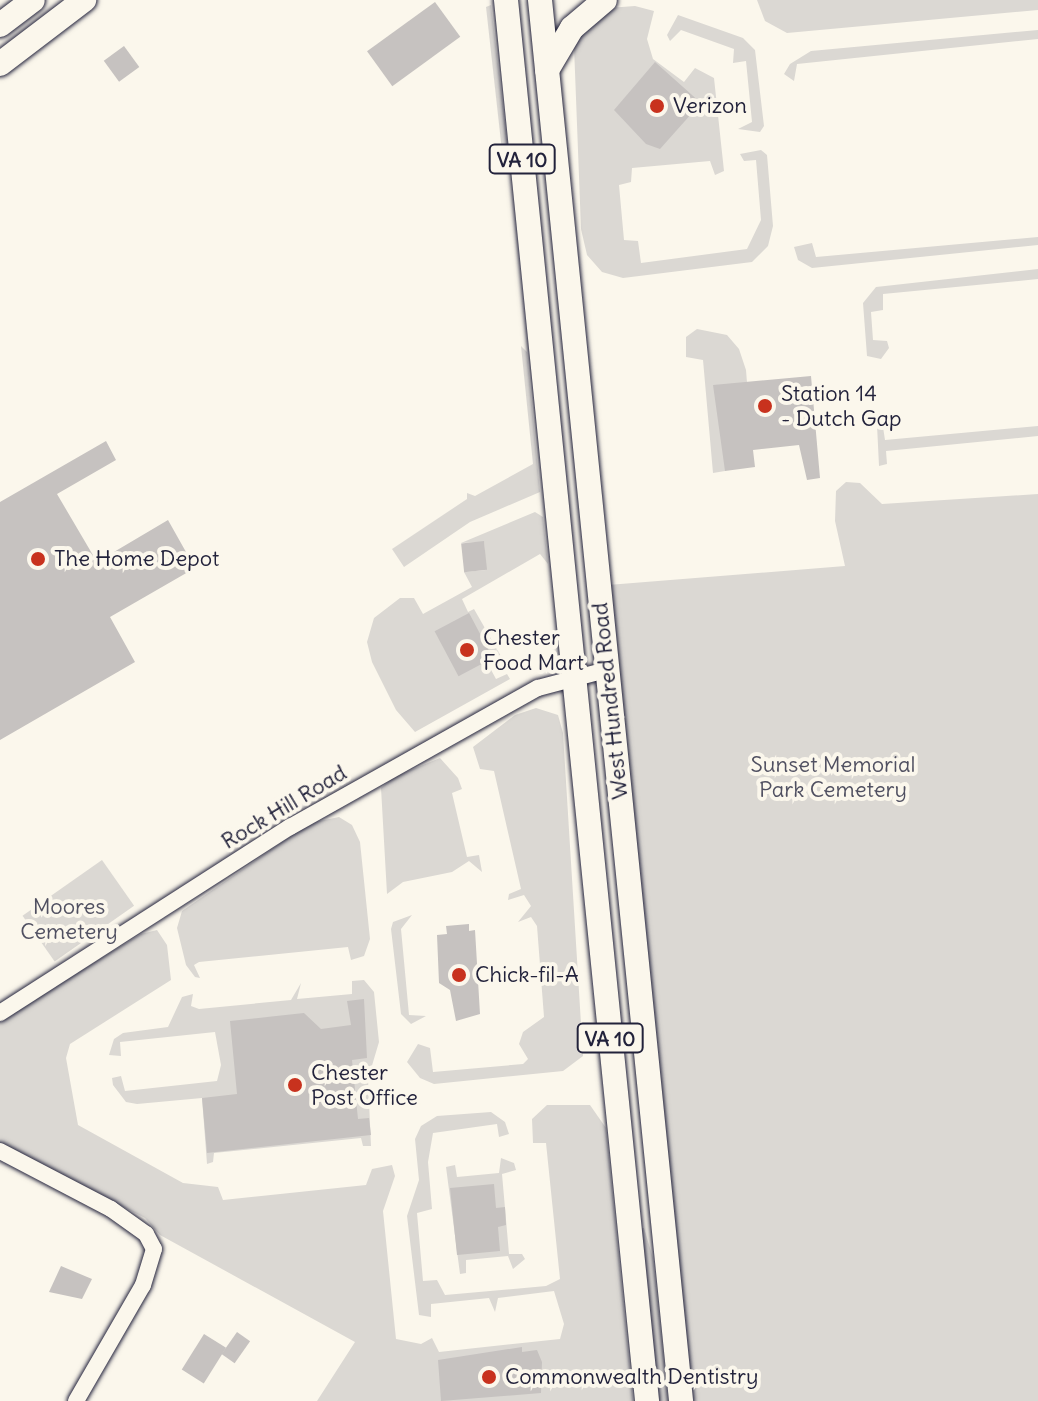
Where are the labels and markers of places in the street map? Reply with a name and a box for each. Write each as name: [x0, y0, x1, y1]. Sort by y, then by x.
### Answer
place label: Verizon: [673, 93, 747, 119]
marker: Verizon: [648, 97, 666, 115]
place label: Station 14 - Dutch Gap: [781, 380, 902, 432]
marker: Station 14 - Dutch Gap: [756, 397, 774, 415]
place label: The Home Depot: [54, 546, 219, 572]
marker: The Home Depot: [29, 550, 47, 568]
place label: Chester Food Mart: [483, 624, 584, 676]
marker: Chester Food Mart: [458, 641, 476, 659]
place label: Chick-fil-A: [475, 962, 579, 988]
marker: Chick-fil-A: [450, 966, 468, 984]
place label: Chester Post Office: [311, 1059, 418, 1110]
marker: Chester Post Office: [286, 1076, 304, 1094]
place label: Commonwealth Dentistry: [505, 1364, 758, 1390]
marker: Commonwealth Dentistry: [480, 1368, 498, 1386]

